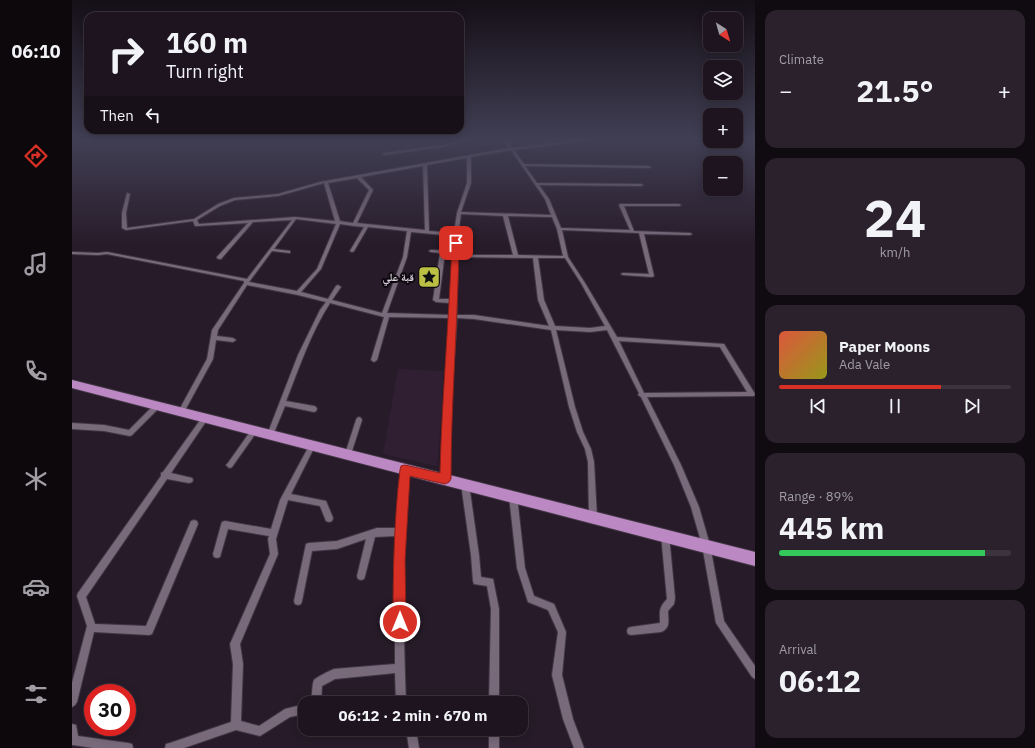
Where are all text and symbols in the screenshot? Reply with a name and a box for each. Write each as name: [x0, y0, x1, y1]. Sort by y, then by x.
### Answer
north arrow: [703, 12, 743, 52]
map controls: [703, 12, 743, 196]
text: 160 m: [166, 24, 248, 61]
icon: right: [100, 28, 152, 80]
text: 06:10: [11, 40, 61, 63]
text: Climate: [779, 51, 824, 68]
text: Turn right: [166, 60, 244, 83]
button: layers: [703, 60, 743, 100]
text: 21.5°: [856, 71, 934, 110]
text: −: [779, 76, 792, 105]
text: +: [998, 76, 1011, 105]
icon: left: [142, 104, 164, 126]
text: Then: [100, 106, 134, 125]
button: +: [703, 108, 743, 148]
icon: directions: [22, 142, 50, 170]
button: −: [703, 156, 743, 196]
text: 24: [864, 184, 926, 251]
pin: [439, 226, 473, 260]
icon: arrive: [445, 232, 467, 254]
text: km/h: [880, 244, 910, 261]
icon: music: [22, 250, 50, 278]
place icon: قبة علي: [416, 264, 442, 290]
place label: قبة علي: [382, 270, 414, 286]
text: Paper Moons: [839, 337, 930, 356]
text: Ada Vale: [839, 356, 890, 373]
icon: phone: [22, 357, 50, 385]
icon: previous: [807, 395, 829, 417]
icon: pause: [884, 395, 906, 417]
icon: next: [961, 395, 983, 417]
icon: climate: [22, 465, 50, 493]
text: Range · 89%: [779, 488, 853, 505]
text: 445 km: [779, 508, 884, 547]
icon: car: [22, 573, 50, 601]
position arrow: [379, 601, 421, 643]
text: Arrival: [779, 641, 817, 658]
text: 06:12: [779, 661, 861, 700]
icon: filters: [22, 680, 50, 708]
speed limit sign: 30: [84, 684, 136, 736]
text: 06:12 · 2 min · 670 m: [339, 706, 487, 725]

